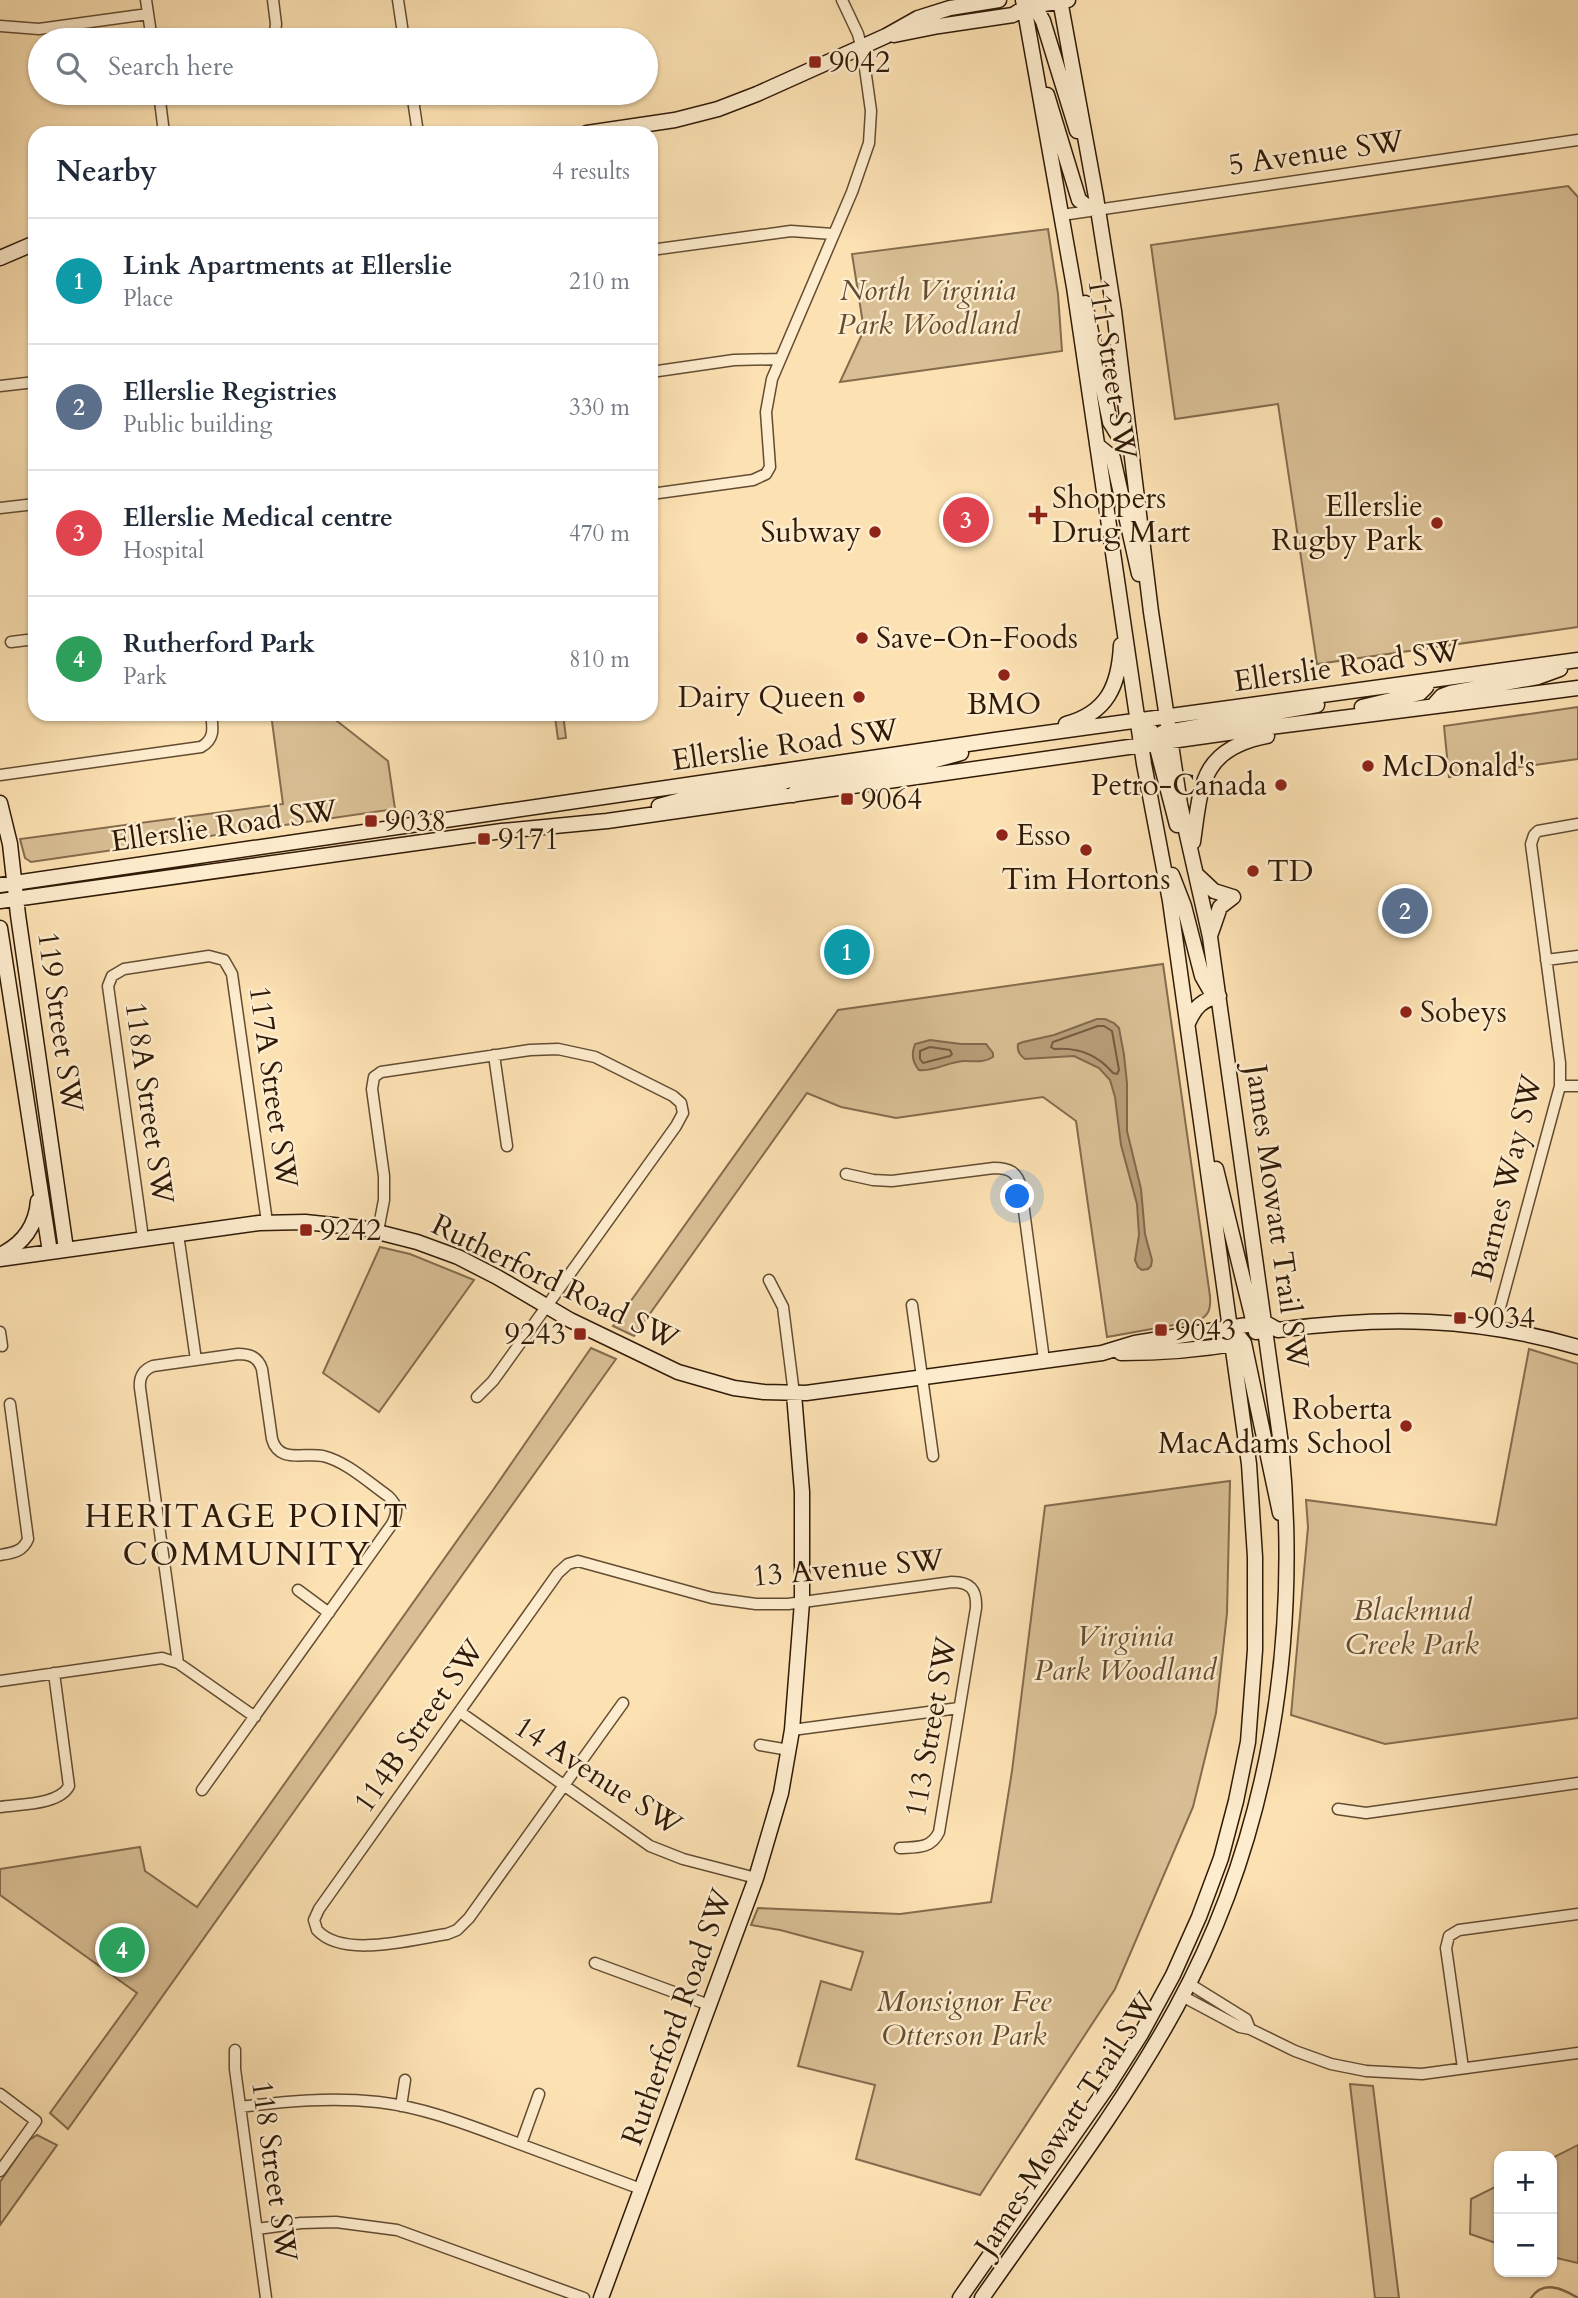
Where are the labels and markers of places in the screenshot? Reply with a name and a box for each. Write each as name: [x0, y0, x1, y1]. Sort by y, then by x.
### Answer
place label: 9042: [829, 42, 890, 83]
marker: 9042: [807, 54, 823, 70]
place label: Shoppers Drug Mart: [1052, 478, 1191, 553]
place label: Ellerslie Rugby Park: [1271, 486, 1423, 561]
pin: 3: [943, 494, 989, 546]
marker: Shoppers Drug Mart: [1030, 507, 1046, 523]
place label: Subway: [761, 512, 861, 553]
marker: Ellerslie Rugby Park: [1429, 515, 1445, 531]
marker: Subway: [867, 524, 883, 540]
place label: Save-On-Foods: [876, 618, 1078, 659]
marker: Save-On-Foods: [854, 630, 870, 646]
marker: BMO: [996, 667, 1012, 683]
place label: Dairy Queen: [678, 677, 845, 718]
place label: BMO: [967, 684, 1041, 725]
marker: Dairy Queen: [851, 689, 867, 705]
place label: McDonald's: [1382, 746, 1535, 787]
marker: McDonald's: [1360, 758, 1376, 774]
place label: Petro-Canada: [1091, 765, 1267, 806]
marker: Petro-Canada: [1273, 777, 1289, 793]
place label: 9064: [861, 779, 922, 820]
marker: 9064: [839, 791, 855, 807]
place label: 9038: [385, 801, 446, 842]
marker: 9038: [363, 813, 379, 829]
place label: Esso: [1016, 815, 1071, 856]
place label: 9171: [498, 819, 559, 860]
marker: Esso: [994, 827, 1010, 843]
marker: 9171: [476, 831, 492, 847]
marker: Tim Hortons: [1078, 842, 1094, 858]
place label: TD: [1267, 851, 1313, 892]
place label: Tim Hortons: [1002, 859, 1170, 900]
marker: TD: [1245, 863, 1261, 879]
pin: 2: [1382, 885, 1428, 937]
pin: 1: [824, 926, 870, 978]
place label: Sobeys: [1420, 992, 1507, 1033]
marker: Sobeys: [1398, 1004, 1414, 1020]
place label: 9242: [320, 1210, 381, 1251]
marker: 9242: [298, 1222, 314, 1238]
place label: 9034: [1474, 1298, 1535, 1339]
place label: 9043: [1175, 1310, 1236, 1351]
marker: 9034: [1452, 1310, 1468, 1326]
place label: 9243: [505, 1314, 566, 1355]
marker: 9043: [1153, 1322, 1169, 1338]
marker: 9243: [572, 1326, 588, 1342]
place label: Roberta MacAdams School: [1158, 1389, 1392, 1464]
marker: Roberta MacAdams School: [1398, 1418, 1414, 1434]
pin: 4: [99, 1924, 145, 1976]

